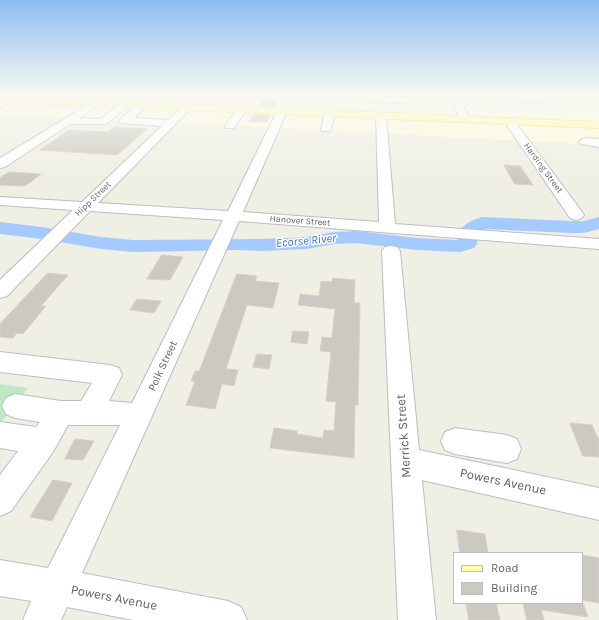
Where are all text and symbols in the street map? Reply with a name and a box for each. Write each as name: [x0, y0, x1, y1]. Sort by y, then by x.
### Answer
street label: Harding Street: [521, 141, 565, 195]
street label: Hipp Street: [73, 179, 113, 219]
street label: Hanover Street: [269, 214, 331, 228]
water label: Ecorse River: [275, 231, 337, 251]
street label: Polk Street: [146, 339, 180, 393]
street label: Merrick Street: [393, 394, 415, 478]
street label: Powers Avenue: [458, 465, 548, 499]
legend: [453, 552, 583, 604]
text: Road: [491, 561, 519, 575]
text: Building: [491, 581, 537, 595]
street label: Powers Avenue: [69, 582, 159, 614]

